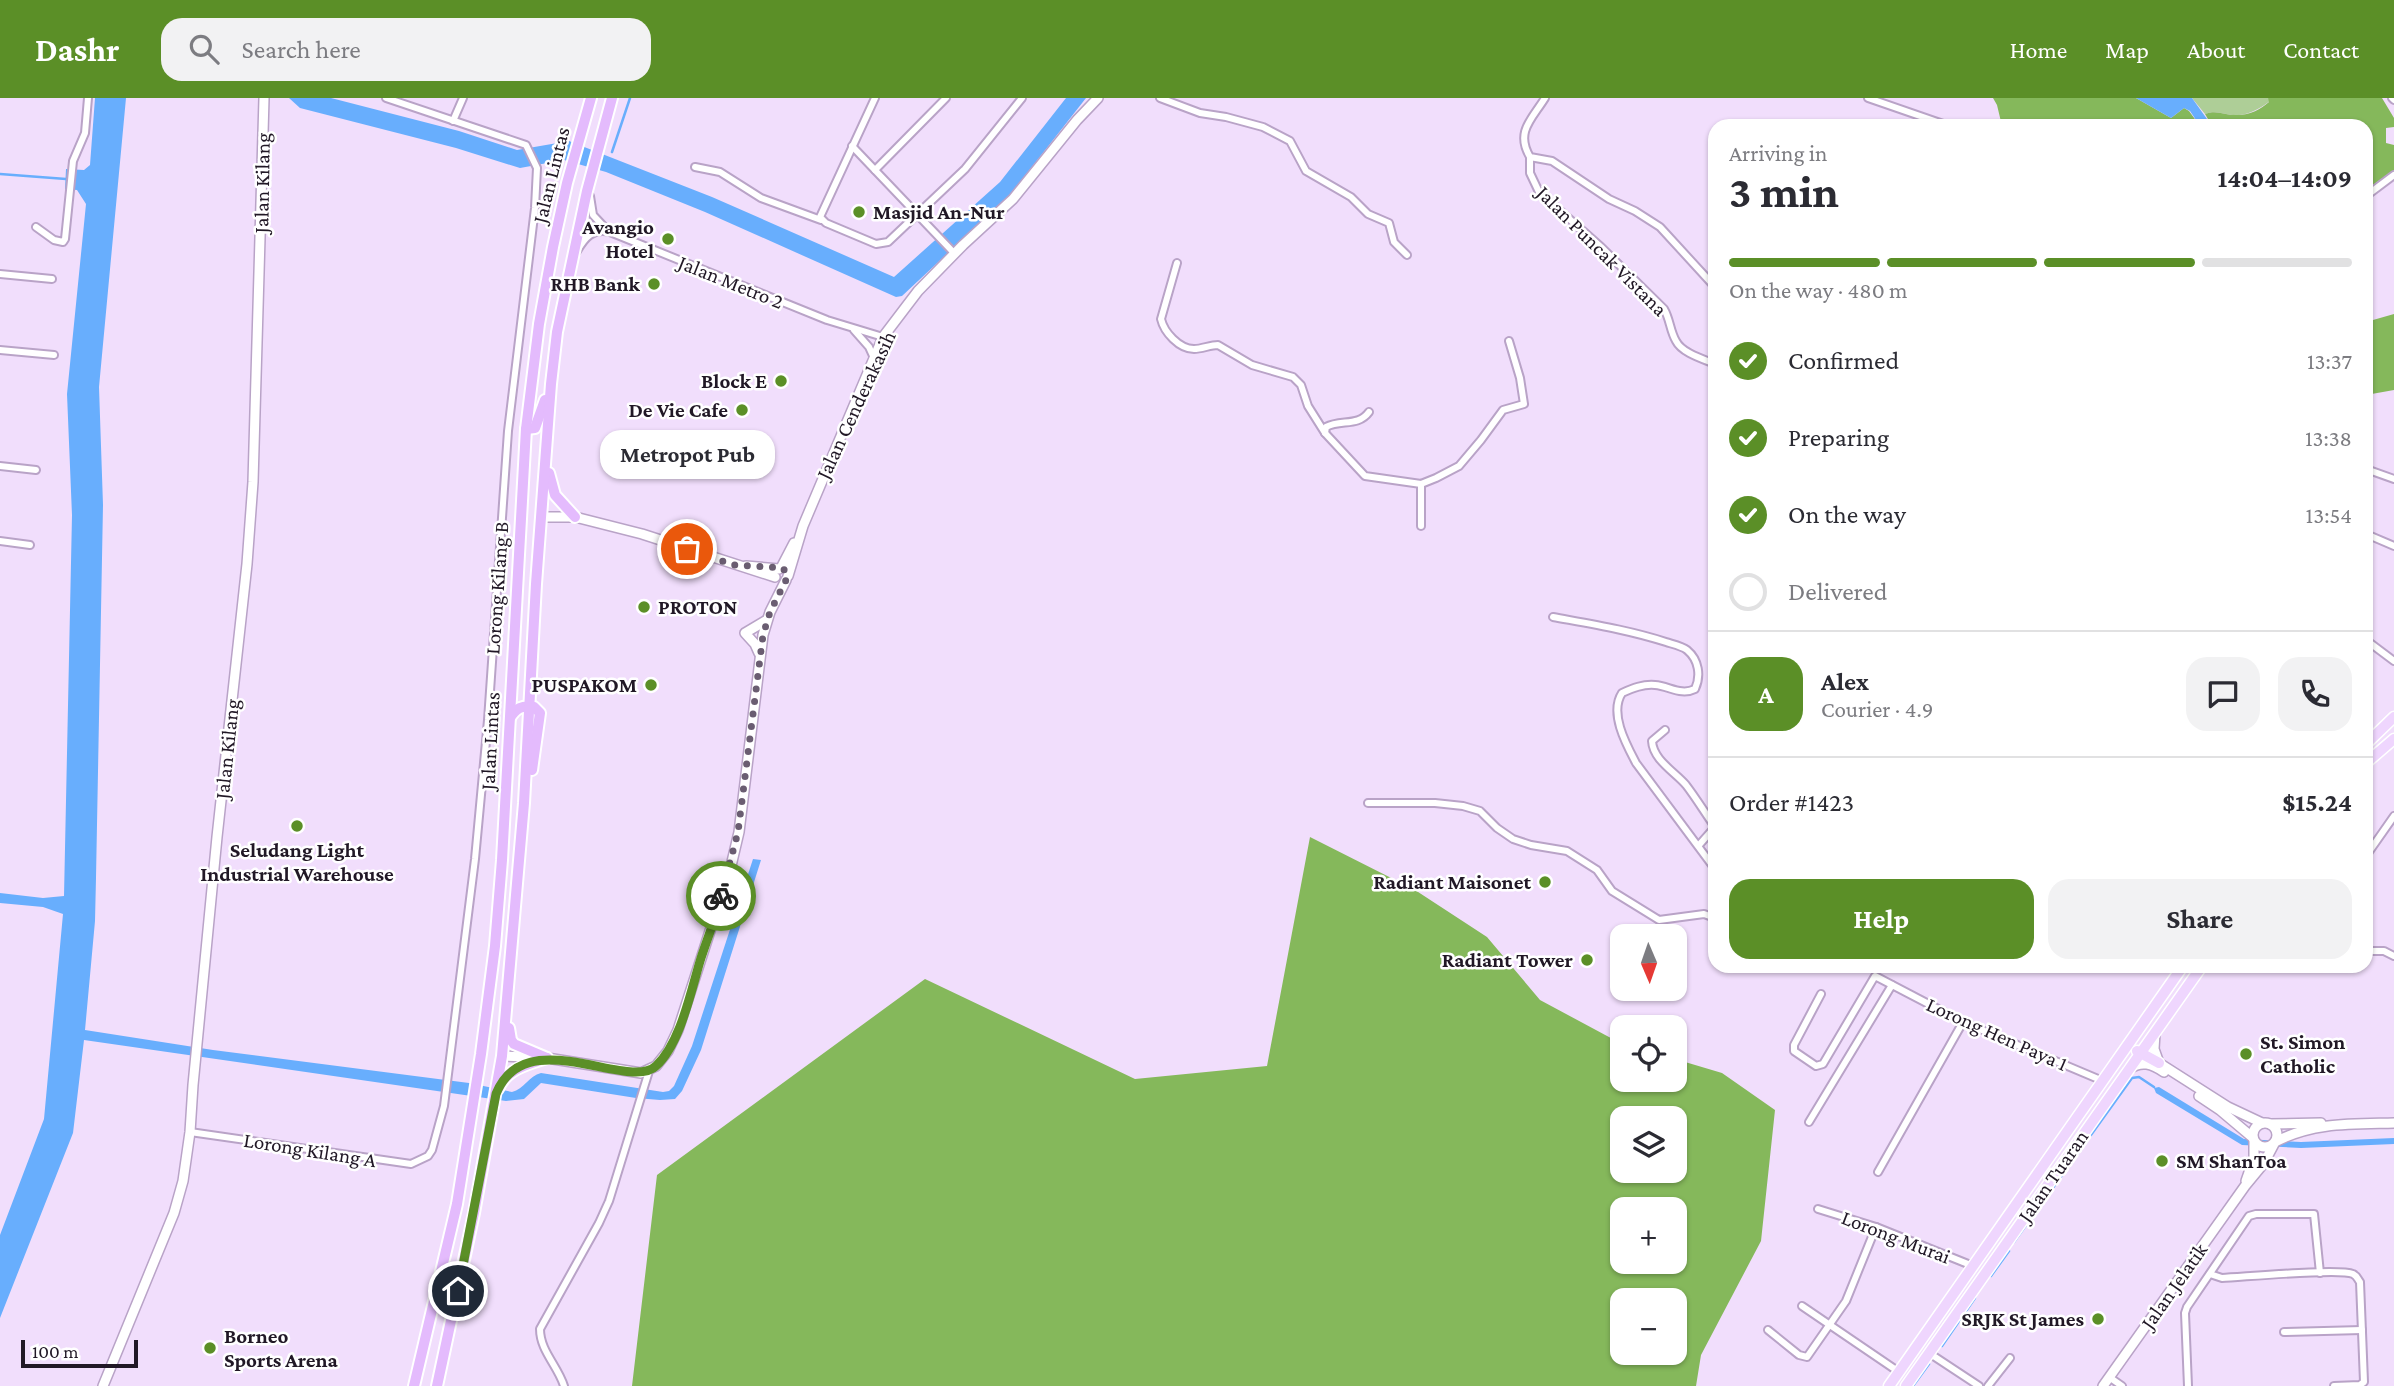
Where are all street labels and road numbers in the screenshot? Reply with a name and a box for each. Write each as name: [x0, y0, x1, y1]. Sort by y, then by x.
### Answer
street label: Jalan Lintas: [527, 124, 575, 228]
street label: Jalan Kilang: [249, 132, 275, 236]
street label: Jalan Puncak Vistana: [1530, 179, 1672, 321]
street label: Jalan Metro 2: [673, 249, 787, 314]
street label: Jalan Cenderakasih: [810, 327, 901, 485]
street label: Lorong Kilang B: [480, 521, 514, 655]
street label: Jalan Lintas: [475, 691, 505, 793]
street label: Jalan Kilang: [210, 698, 244, 802]
street label: Lorong Hen Paya 1: [1923, 992, 2071, 1076]
street label: Jalan Tuaran: [2011, 1125, 2093, 1228]
street label: Lorong Kilang A: [242, 1128, 378, 1172]
street label: Lorong Murai: [1838, 1205, 1954, 1269]
street label: Jalan Jelatik: [2134, 1238, 2212, 1335]

